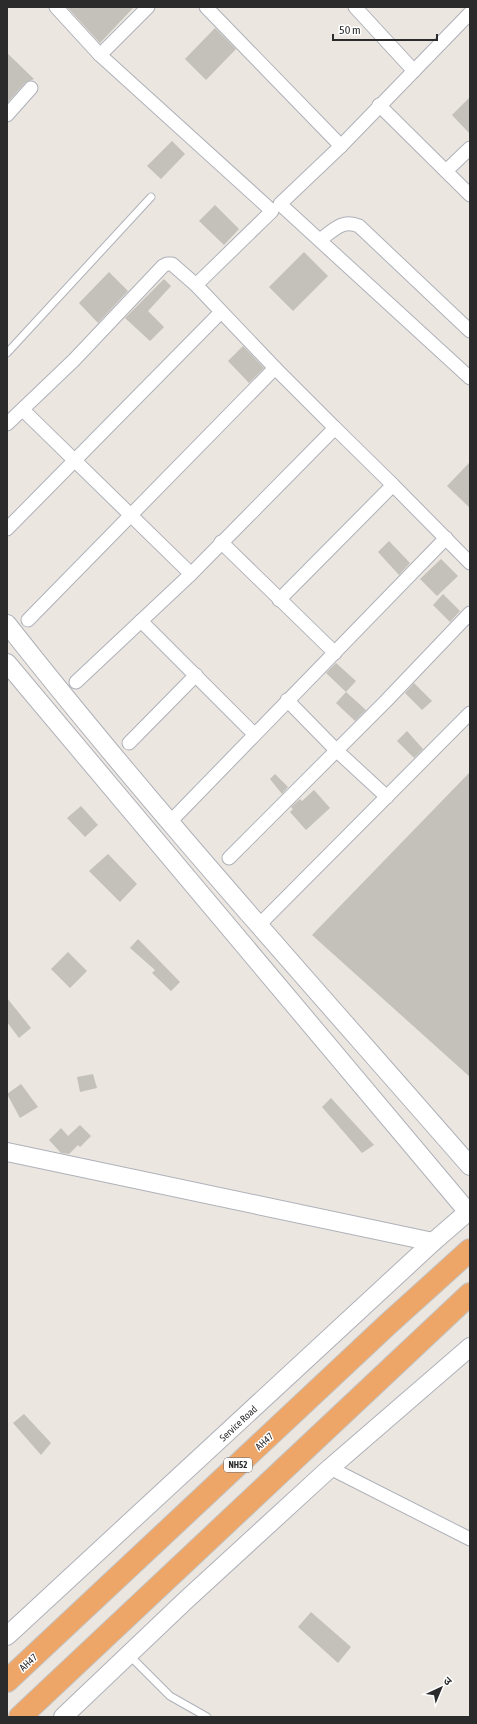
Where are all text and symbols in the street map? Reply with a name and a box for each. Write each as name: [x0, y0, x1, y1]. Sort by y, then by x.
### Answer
scale bar: [333, 16, 437, 42]
text: 50 m: [339, 23, 361, 37]
street label: Service Road: [217, 1403, 259, 1443]
street label: AH47: [253, 1430, 276, 1452]
road number: NH52: [224, 1458, 252, 1472]
street label: AH47: [17, 1651, 40, 1673]
north arrow: [421, 1668, 461, 1708]
text: उ: [441, 1674, 455, 1688]

